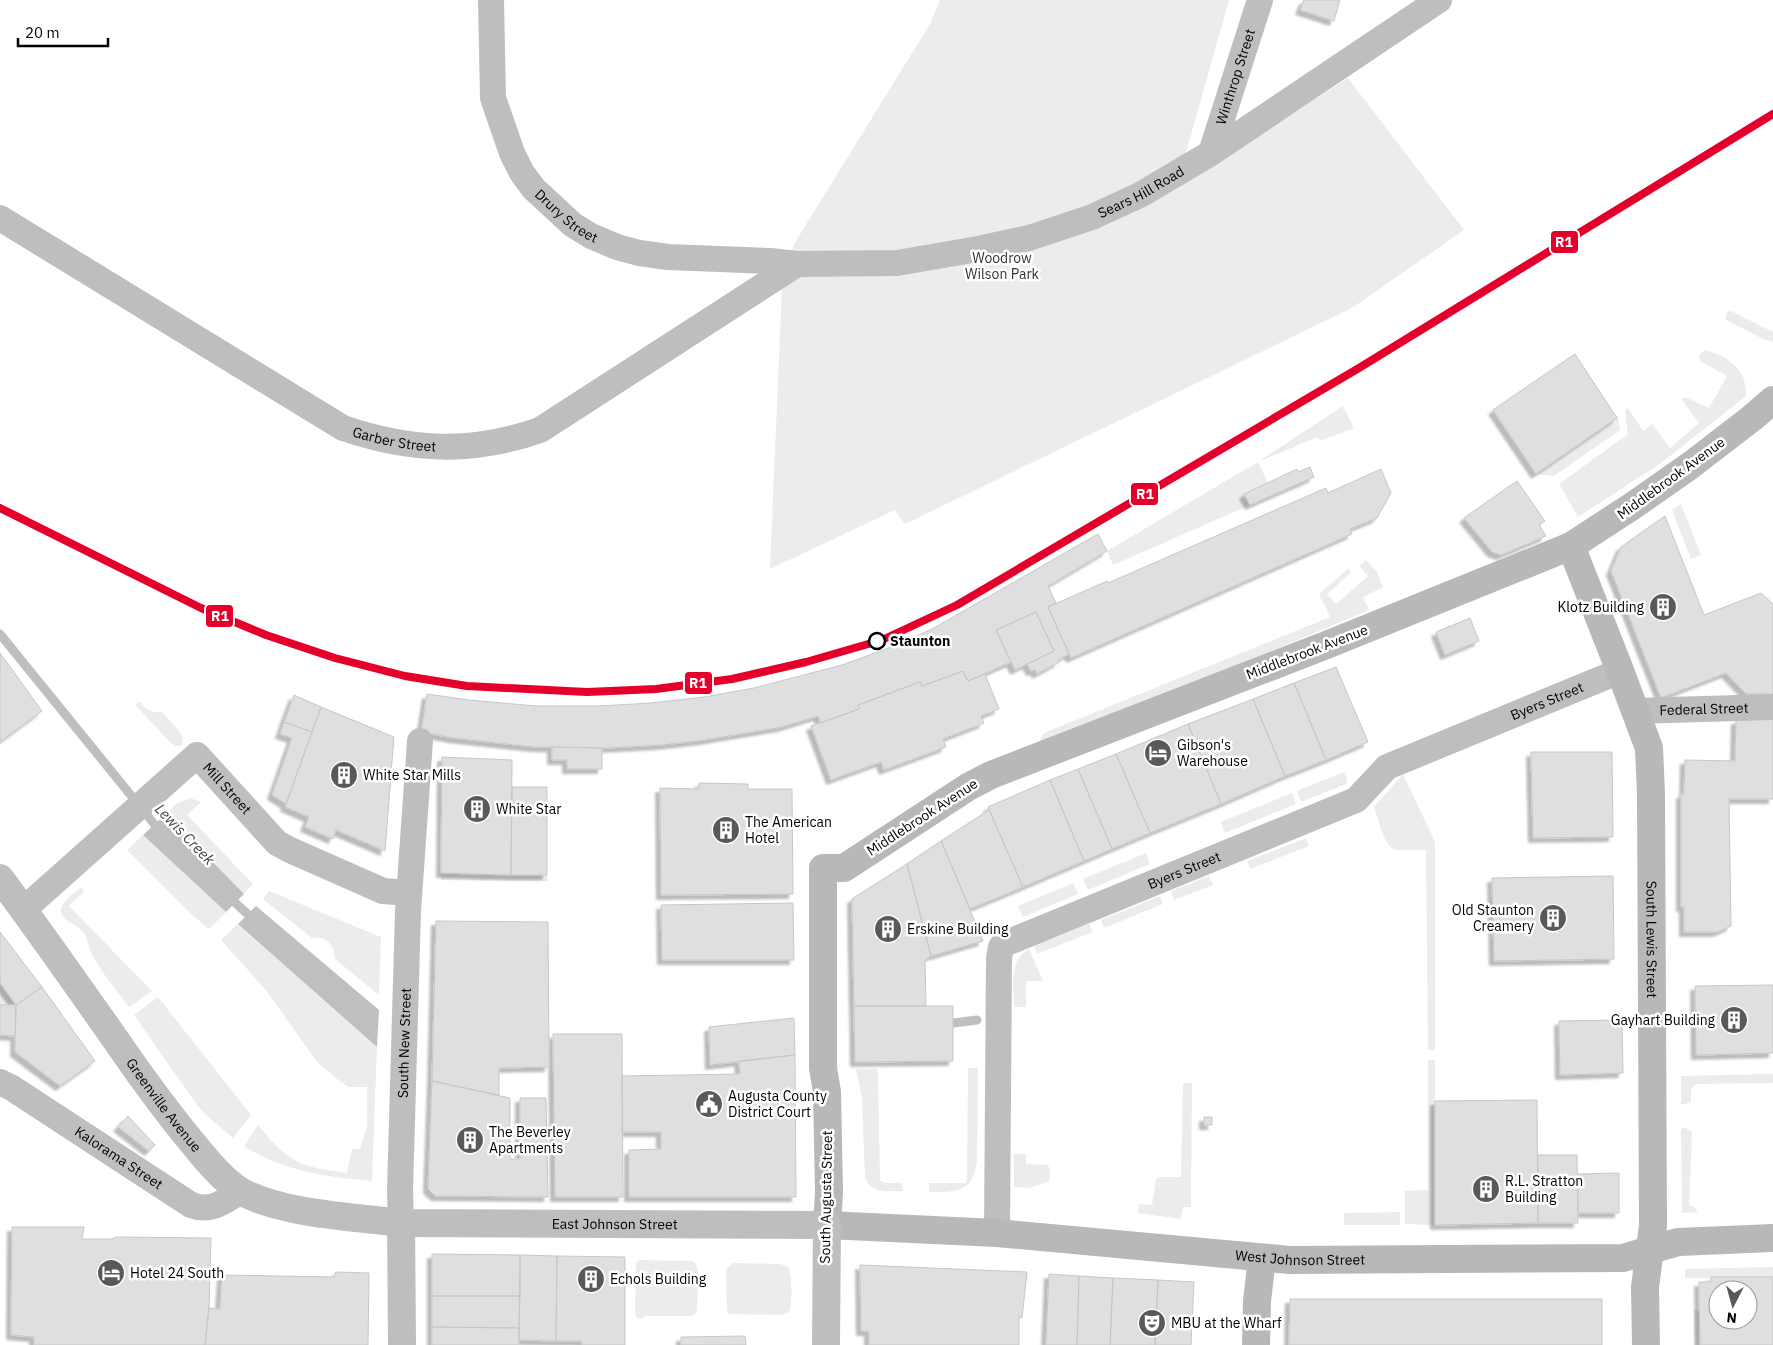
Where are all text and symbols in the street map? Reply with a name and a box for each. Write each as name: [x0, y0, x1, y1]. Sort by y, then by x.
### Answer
scale bar: [18, 15, 108, 47]
text: 20 m: [25, 23, 60, 42]
street label: Winthrop Street: [1212, 27, 1259, 127]
street label: Sears Hill Road: [1095, 162, 1187, 222]
street label: Drury Street: [531, 185, 601, 247]
line badge: R1: [1550, 230, 1579, 254]
text: R1: [1555, 233, 1574, 251]
park label: Woodrow Wilson Park: [965, 249, 1040, 283]
street label: Garber Street: [350, 423, 437, 455]
street label: Middlebrook Avenue: [1614, 433, 1729, 523]
line badge: R1: [1130, 482, 1159, 506]
text: R1: [1136, 485, 1155, 503]
building icon: Klotz Building: [1648, 592, 1678, 622]
place label: Klotz Building: [1557, 598, 1645, 616]
line badge: R1: [205, 604, 234, 628]
text: R1: [211, 607, 230, 625]
street label: Middlebrook Avenue: [1244, 620, 1371, 684]
marker: Staunton: [868, 632, 886, 650]
place label: Staunton: [890, 632, 950, 650]
line badge: R1: [684, 671, 713, 695]
text: R1: [689, 674, 708, 692]
street label: Byers Street: [1508, 678, 1586, 724]
street label: Federal Street: [1659, 699, 1749, 719]
place label: Gibson's Warehouse: [1177, 736, 1248, 770]
hotel icon: Gibson's Warehouse: [1143, 738, 1173, 768]
street label: Mill Street: [199, 758, 256, 818]
building icon: White Star Mills: [329, 760, 359, 790]
place label: White Star Mills: [363, 766, 461, 784]
street label: Middlebrook Avenue: [863, 774, 981, 860]
building icon: White Star: [462, 794, 492, 824]
water label: Lewis Creek: [151, 799, 219, 869]
place label: White Star: [496, 800, 561, 818]
place label: The American Hotel: [745, 813, 832, 847]
building icon: The American Hotel: [711, 815, 741, 845]
street label: Byers Street: [1145, 847, 1223, 893]
street label: South Lewis Street: [1642, 881, 1661, 998]
place label: Old Staunton Creamery: [1452, 901, 1534, 935]
building icon: Old Staunton Creamery: [1538, 903, 1568, 933]
building icon: Erskine Building: [873, 914, 903, 944]
place label: Erskine Building: [907, 920, 1009, 938]
street label: South New Street: [394, 988, 415, 1098]
building icon: Gayhart Building: [1719, 1005, 1749, 1035]
place label: Gayhart Building: [1611, 1011, 1716, 1029]
street label: Greenville Avenue: [122, 1054, 206, 1156]
place label: Augusta County District Court: [728, 1087, 827, 1121]
public building icon: Augusta County District Court: [694, 1089, 724, 1119]
street label: Kalorama Street: [71, 1122, 166, 1193]
place label: The Beverley Apartments: [489, 1123, 571, 1157]
building icon: The Beverley Apartments: [455, 1125, 485, 1155]
street label: South Augusta Street: [816, 1130, 836, 1264]
place label: R.L. Stratton Building: [1505, 1172, 1583, 1206]
building icon: R.L. Stratton Building: [1471, 1174, 1501, 1204]
street label: East Johnson Street: [552, 1215, 678, 1233]
street label: West Johnson Street: [1234, 1246, 1365, 1269]
hotel icon: Hotel 24 South: [96, 1258, 126, 1288]
place label: Hotel 24 South: [130, 1264, 224, 1282]
building icon: Echols Building: [576, 1264, 606, 1294]
place label: Echols Building: [610, 1270, 707, 1288]
north arrow: [1708, 1280, 1758, 1330]
theatre icon: MBU at the Wharf: [1137, 1308, 1167, 1338]
text: N: [1726, 1308, 1738, 1327]
place label: MBU at the Wharf: [1171, 1314, 1282, 1332]

